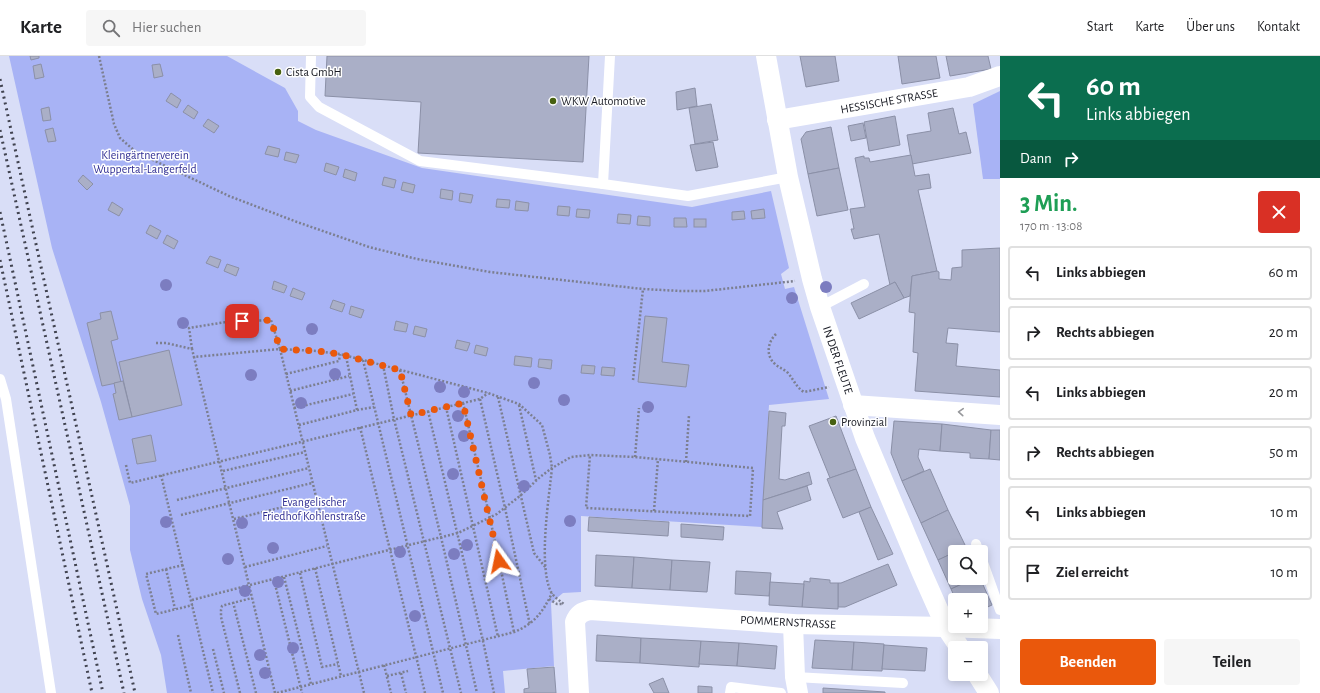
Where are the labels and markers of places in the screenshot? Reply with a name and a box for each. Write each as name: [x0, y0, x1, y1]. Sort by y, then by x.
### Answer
place label: Cista GmbH: [286, 66, 342, 78]
marker: Cista GmbH: [273, 67, 283, 77]
place label: WKW Automotive: [561, 95, 646, 107]
marker: WKW Automotive: [548, 96, 558, 106]
pin: [225, 304, 259, 338]
place label: Provinzial: [841, 416, 887, 428]
marker: Provinzial: [828, 417, 838, 427]

